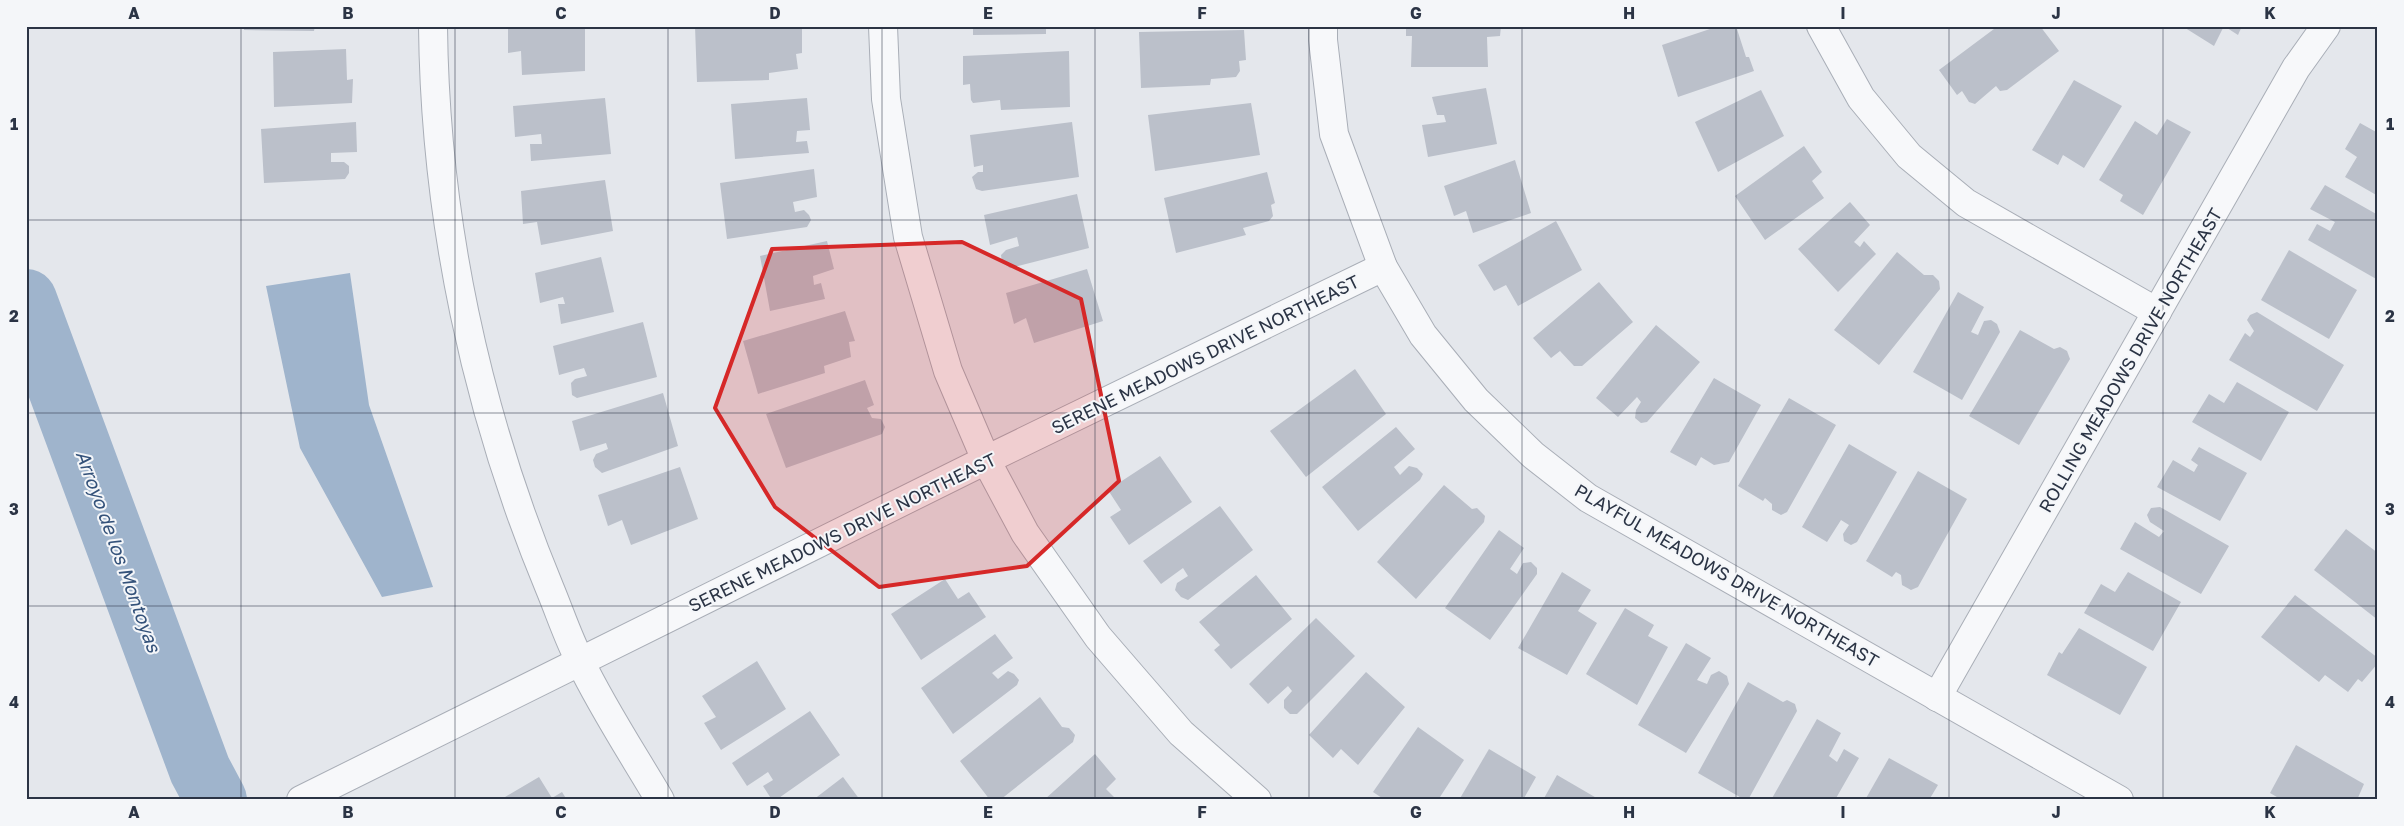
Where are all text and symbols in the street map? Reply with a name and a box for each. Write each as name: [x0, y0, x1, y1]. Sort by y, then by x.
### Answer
text: A: [128, 3, 140, 23]
text: B: [342, 3, 354, 23]
text: C: [555, 3, 567, 23]
text: D: [769, 3, 781, 23]
text: E: [983, 3, 993, 23]
text: F: [1197, 3, 1207, 23]
text: G: [1410, 3, 1422, 23]
text: H: [1623, 3, 1635, 23]
text: I: [1840, 3, 1846, 23]
text: J: [2051, 3, 2061, 23]
text: K: [2264, 3, 2276, 23]
text: 1: [10, 114, 18, 134]
text: 1: [2386, 114, 2394, 134]
street label: ROLLING MEADOWS DRIVE NORTHEAST: [2034, 204, 2226, 516]
street label: SERENE MEADOWS DRIVE NORTHEAST: [1048, 270, 1362, 438]
text: 2: [9, 306, 19, 326]
text: 2: [2385, 306, 2395, 326]
water label: Arroyo de los Montoyas: [72, 447, 167, 656]
street label: SERENE MEADOWS DRIVE NORTHEAST: [685, 448, 999, 616]
street label: PLAYFUL MEADOWS DRIVE NORTHEAST: [1571, 479, 1883, 671]
text: 3: [9, 499, 19, 519]
text: 3: [2385, 499, 2395, 519]
text: 4: [9, 692, 19, 712]
text: 4: [2385, 692, 2395, 712]
text: A: [128, 802, 140, 822]
text: B: [342, 802, 354, 822]
text: C: [555, 802, 567, 822]
text: D: [769, 802, 781, 822]
text: E: [983, 802, 993, 822]
text: F: [1197, 802, 1207, 822]
text: G: [1410, 802, 1422, 822]
text: H: [1623, 802, 1635, 822]
text: I: [1840, 802, 1846, 822]
text: J: [2051, 802, 2061, 822]
text: K: [2264, 802, 2276, 822]

